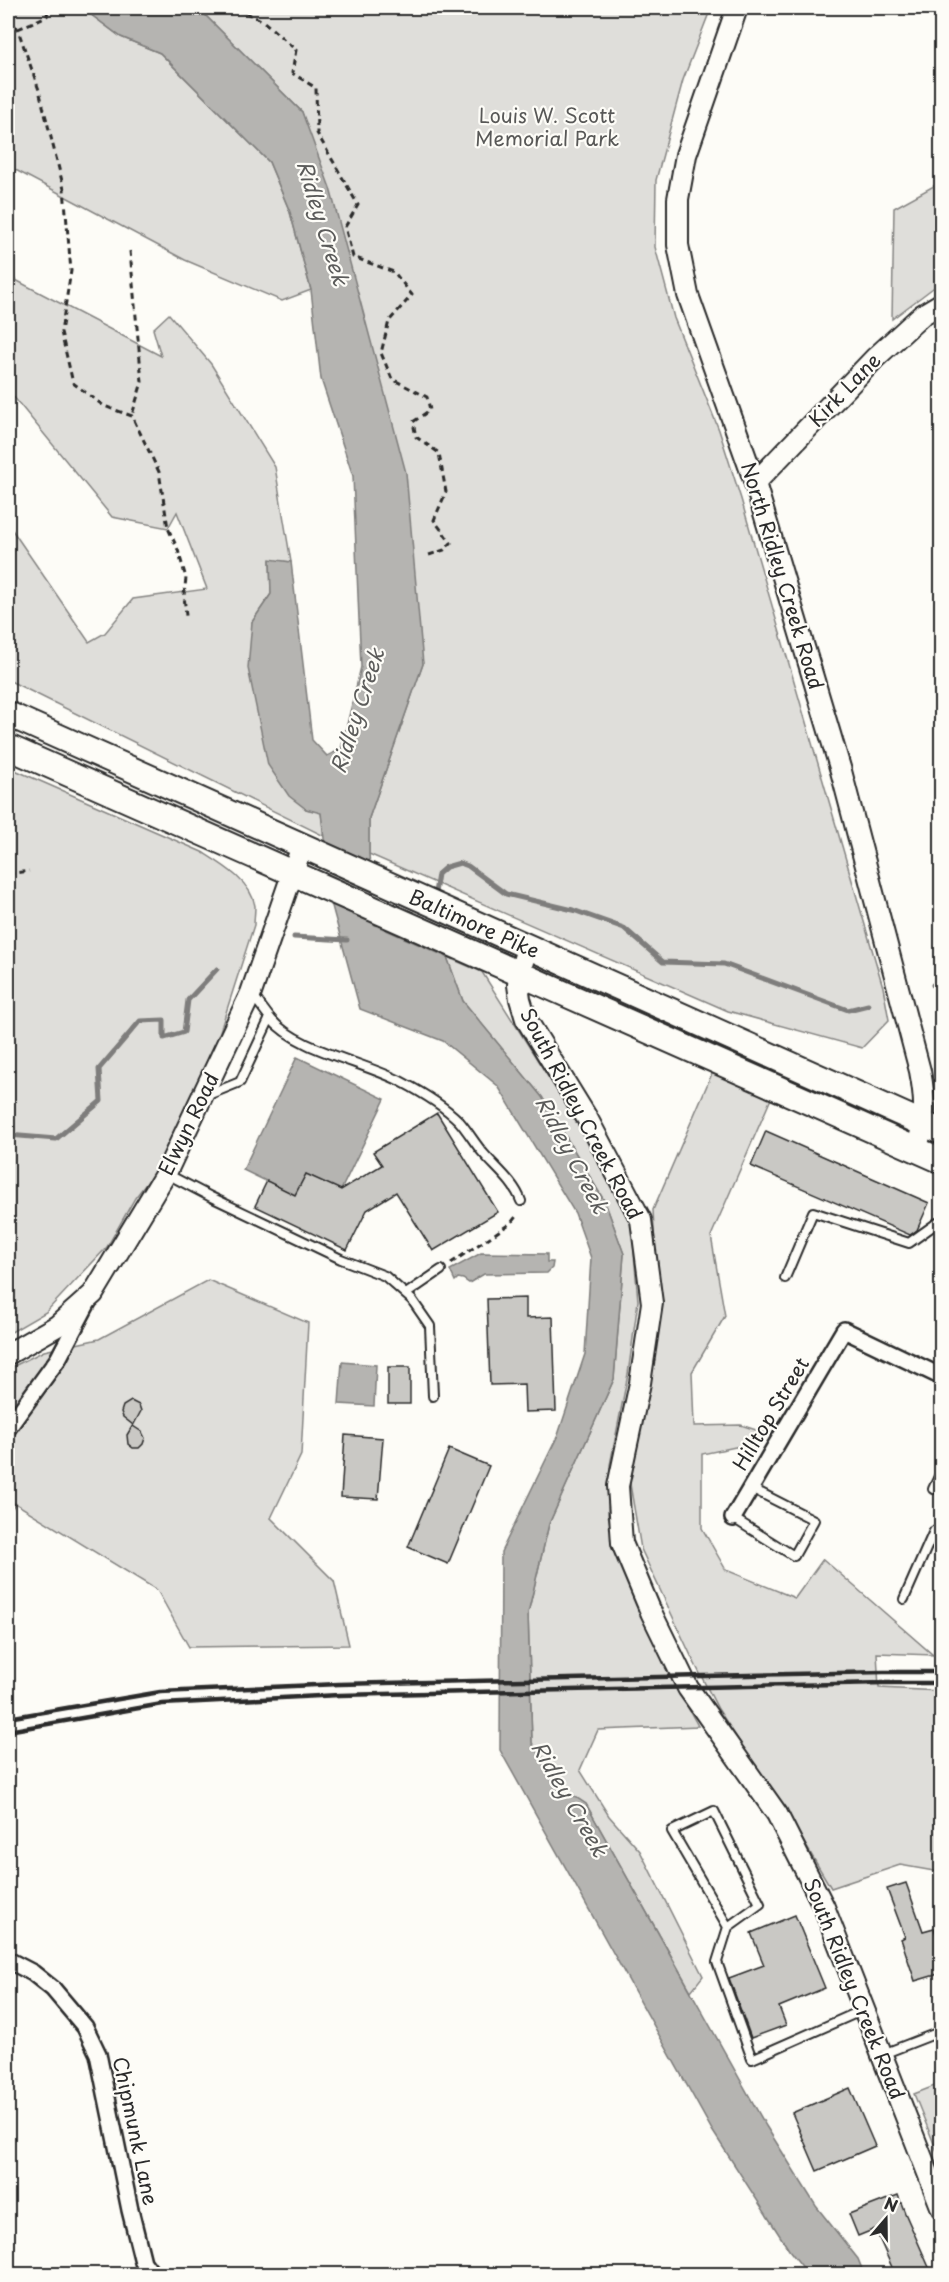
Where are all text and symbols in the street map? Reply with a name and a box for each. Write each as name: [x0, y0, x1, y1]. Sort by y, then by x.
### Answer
park label: Louis W. Scott Memorial Park: [475, 100, 619, 153]
water label: Ridley Creek: [290, 156, 358, 290]
street label: Kirk Lane: [801, 345, 887, 433]
street label: North Ridley Creek Road: [734, 458, 832, 693]
water label: Ridley Creek: [321, 643, 392, 777]
street label: Baltimore Pike: [404, 881, 545, 965]
street label: South Ridley Creek Road: [514, 1003, 648, 1225]
street label: Elwyn Road: [150, 1067, 226, 1180]
water label: Ridley Creek: [529, 1092, 613, 1218]
street label: Hilltop Street: [725, 1351, 816, 1476]
water label: Ridley Creek: [525, 1734, 618, 1863]
street label: South Ridley Creek Road: [797, 1874, 913, 2104]
street label: Chipmunk Lane: [106, 2054, 166, 2208]
north arrow: [856, 2189, 916, 2249]
text: N: [881, 2191, 902, 2217]

